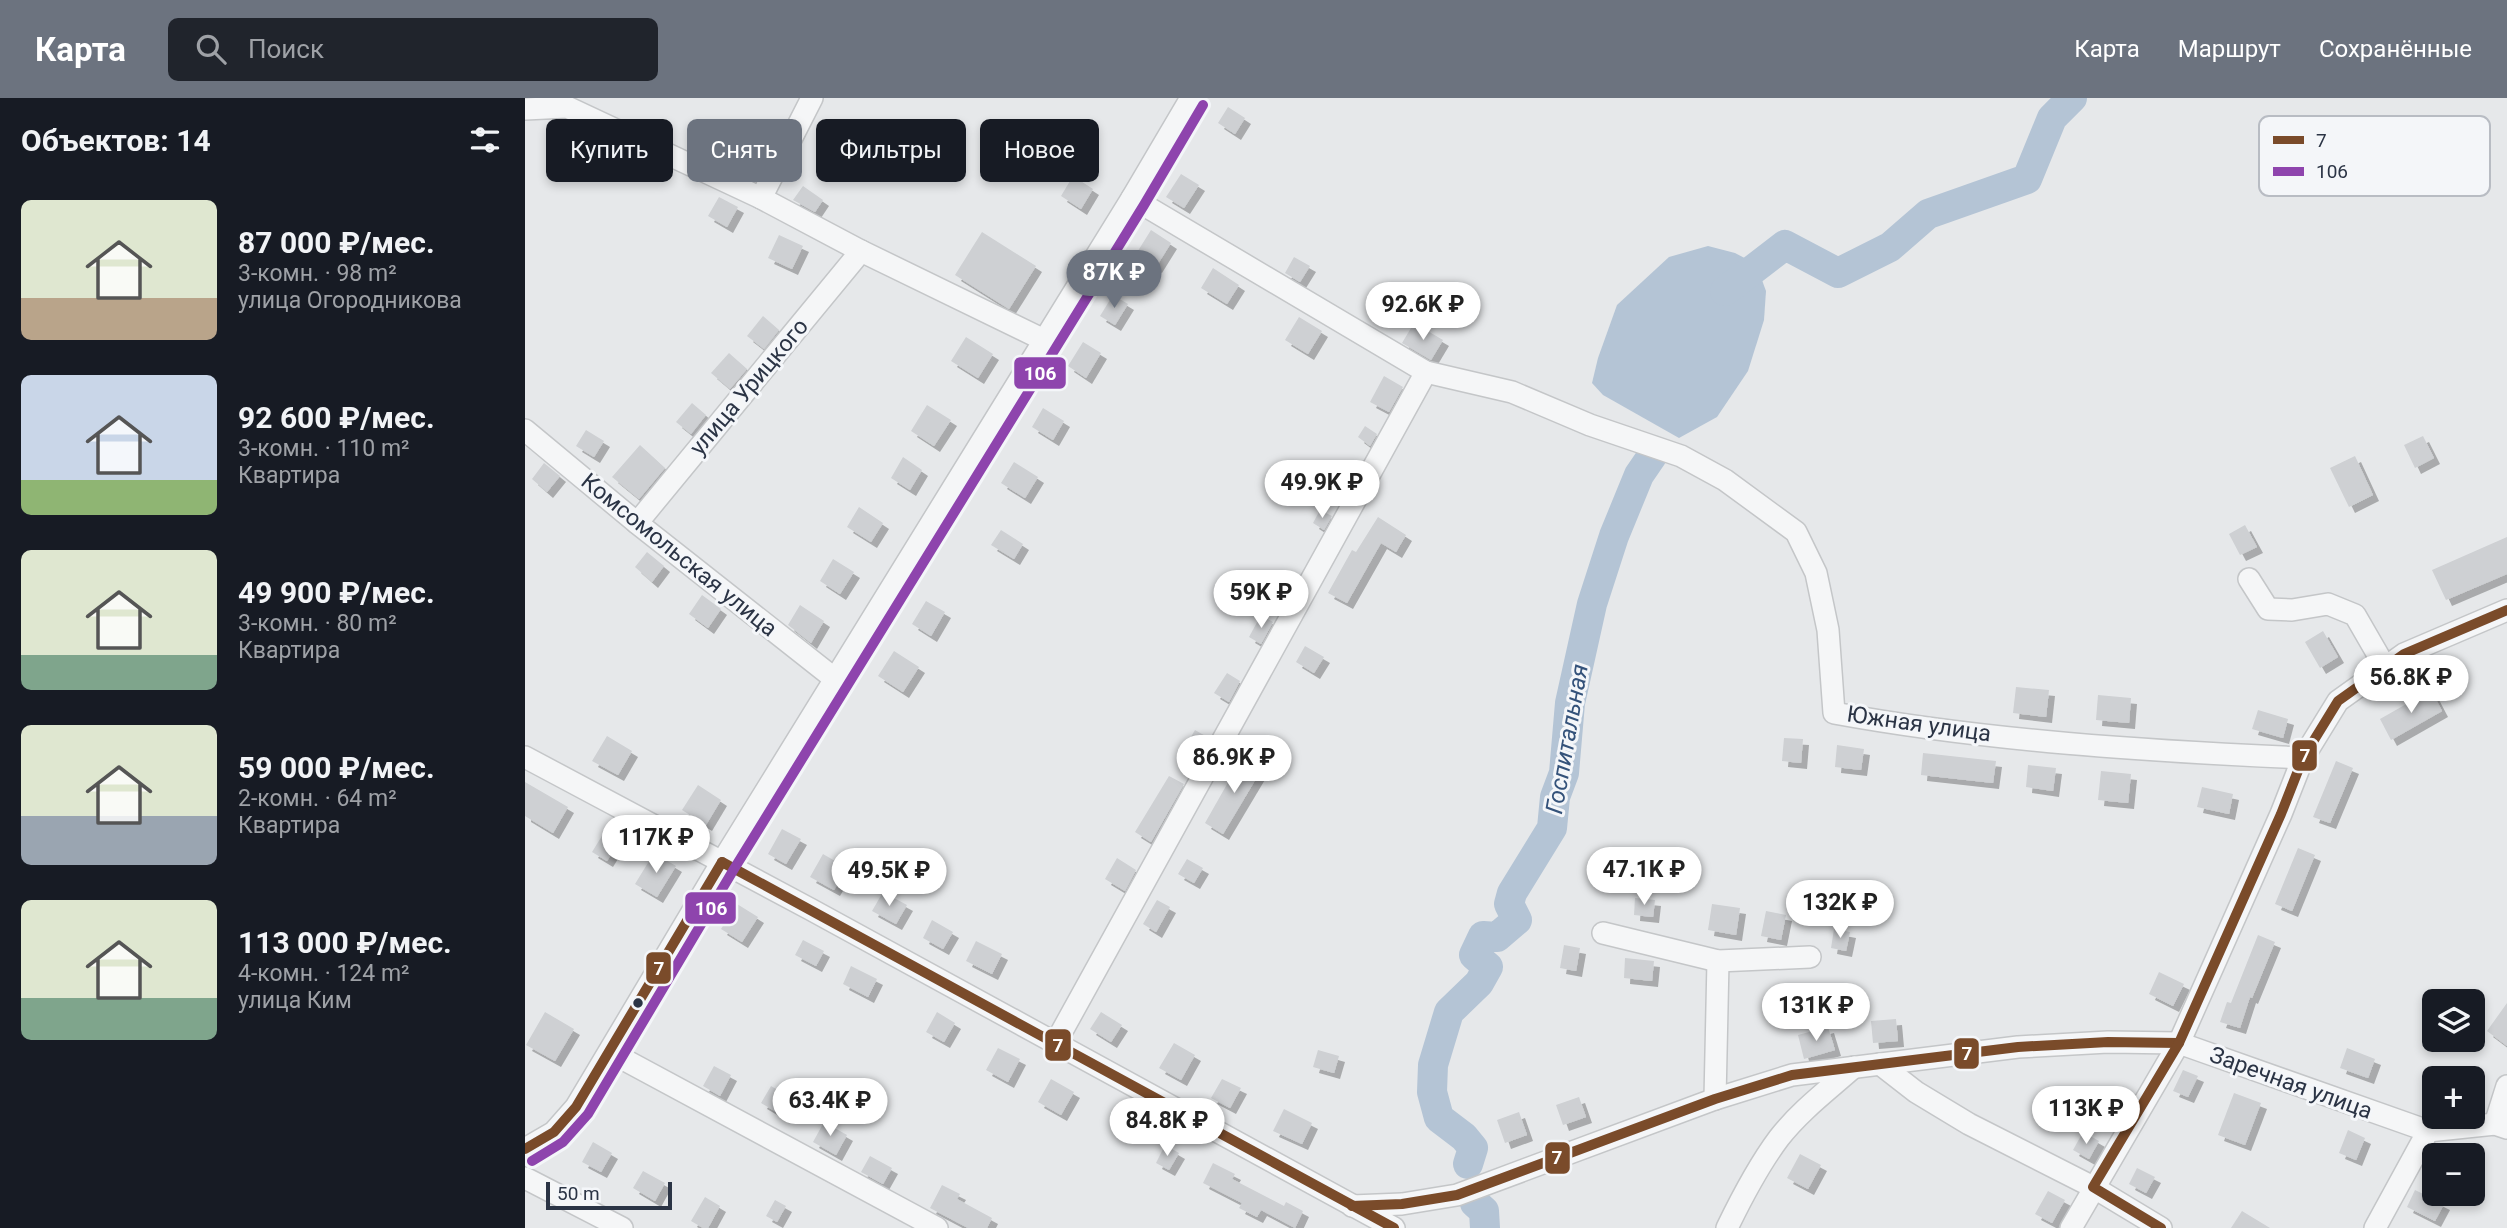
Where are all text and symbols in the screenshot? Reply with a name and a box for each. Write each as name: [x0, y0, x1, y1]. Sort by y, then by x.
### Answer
search box: [168, 18, 658, 81]
text: Карта: [35, 30, 126, 69]
icon: search: [192, 30, 230, 68]
text: Поиск: [248, 34, 324, 64]
text: Карта: [2074, 35, 2140, 63]
text: Маршрут: [2178, 35, 2281, 63]
text: Сохранённые: [2319, 35, 2472, 63]
legend: [2259, 116, 2490, 196]
chip: Купить: [546, 119, 673, 182]
chip: Снять: [687, 119, 802, 182]
chip: Фильтры: [816, 119, 966, 182]
chip: Новое: [980, 119, 1099, 182]
icon: filters: [466, 121, 504, 159]
text: Объектов: 14: [21, 123, 211, 158]
text: 7: [2316, 129, 2327, 152]
text: 106: [2316, 160, 2348, 183]
text: 87 000 ₽/мес.: [238, 225, 435, 260]
icon: home: [77, 228, 161, 312]
pin: 87K ₽: [1065, 250, 1163, 310]
text: 87K ₽: [1083, 259, 1145, 286]
text: 3-комн. · 98 m²: [238, 260, 397, 287]
pin: 92.6K ₽: [1358, 282, 1488, 342]
text: улица Огородникова: [238, 287, 462, 314]
text: 92.6K ₽: [1382, 291, 1464, 318]
street label: улица Урицкого: [684, 313, 814, 461]
line badge: 106: [1013, 356, 1067, 390]
text: 106: [1024, 362, 1056, 385]
text: 92 600 ₽/мес.: [238, 400, 435, 435]
icon: home: [77, 403, 161, 487]
text: 3-комн. · 110 m²: [238, 435, 410, 462]
pin: 49.9K ₽: [1257, 460, 1387, 520]
text: Квартира: [238, 462, 340, 489]
street label: Комсомольская улица: [576, 468, 782, 642]
text: 49.9K ₽: [1281, 469, 1363, 496]
pin: 59K ₽: [1212, 570, 1310, 630]
text: 49 900 ₽/мес.: [238, 575, 435, 610]
icon: home: [77, 578, 161, 662]
text: 59K ₽: [1230, 579, 1292, 606]
text: 3-комн. · 80 m²: [238, 610, 397, 637]
text: Квартира: [238, 637, 340, 664]
pin: 56.8K ₽: [2346, 656, 2476, 715]
water label: Госпитальная: [1540, 662, 1594, 816]
text: 56.8K ₽: [2370, 664, 2452, 691]
street label: Южная улица: [1845, 701, 1993, 747]
pin: 86.9K ₽: [1169, 736, 1299, 795]
line badge: 7: [2291, 739, 2318, 772]
text: 86.9K ₽: [1193, 744, 1275, 771]
text: 7: [2300, 744, 2311, 767]
text: 59 000 ₽/мес.: [238, 750, 435, 785]
icon: home: [77, 753, 161, 837]
text: 2-комн. · 64 m²: [238, 785, 397, 812]
text: Квартира: [238, 812, 340, 839]
pin: 117K ₽: [599, 816, 713, 875]
text: 117K ₽: [618, 824, 694, 851]
pin: 49.5K ₽: [824, 848, 954, 908]
pin: 47.1K ₽: [1579, 848, 1709, 907]
text: 47.1K ₽: [1603, 856, 1685, 883]
text: 49.5K ₽: [848, 857, 930, 884]
pin: 132K ₽: [1783, 880, 1897, 940]
text: 132K ₽: [1802, 889, 1878, 916]
line badge: 106: [684, 891, 737, 925]
text: 106: [695, 897, 727, 920]
text: 113 000 ₽/мес.: [238, 925, 452, 960]
icon: home: [77, 928, 161, 1012]
line badge: 7: [645, 951, 672, 985]
text: 7: [654, 957, 665, 980]
text: 4-комн. · 124 m²: [238, 960, 410, 987]
pin: 131K ₽: [1759, 984, 1873, 1043]
text: улица Ким: [238, 987, 352, 1014]
map controls: [2422, 989, 2485, 1206]
button: layers: [2422, 989, 2485, 1052]
text: 131K ₽: [1778, 992, 1854, 1019]
unlabelled marker: [631, 996, 645, 1010]
line badge: 7: [1044, 1028, 1072, 1062]
text: 7: [1053, 1034, 1064, 1057]
line badge: 7: [1953, 1037, 1980, 1070]
street label: Заречная улица: [2206, 1041, 2376, 1125]
text: 7: [1962, 1042, 1973, 1065]
button: +: [2422, 1066, 2485, 1129]
pin: 63.4K ₽: [765, 1079, 895, 1138]
pin: 113K ₽: [2029, 1086, 2143, 1146]
text: 63.4K ₽: [789, 1087, 871, 1114]
text: 113K ₽: [2048, 1095, 2124, 1122]
pin: 84.8K ₽: [1102, 1098, 1232, 1158]
text: 84.8K ₽: [1126, 1107, 1208, 1134]
line badge: 7: [1544, 1141, 1571, 1175]
button: −: [2422, 1143, 2485, 1206]
text: 7: [1552, 1146, 1563, 1169]
scale bar: [546, 1179, 672, 1211]
text: 50 m: [557, 1182, 600, 1205]

